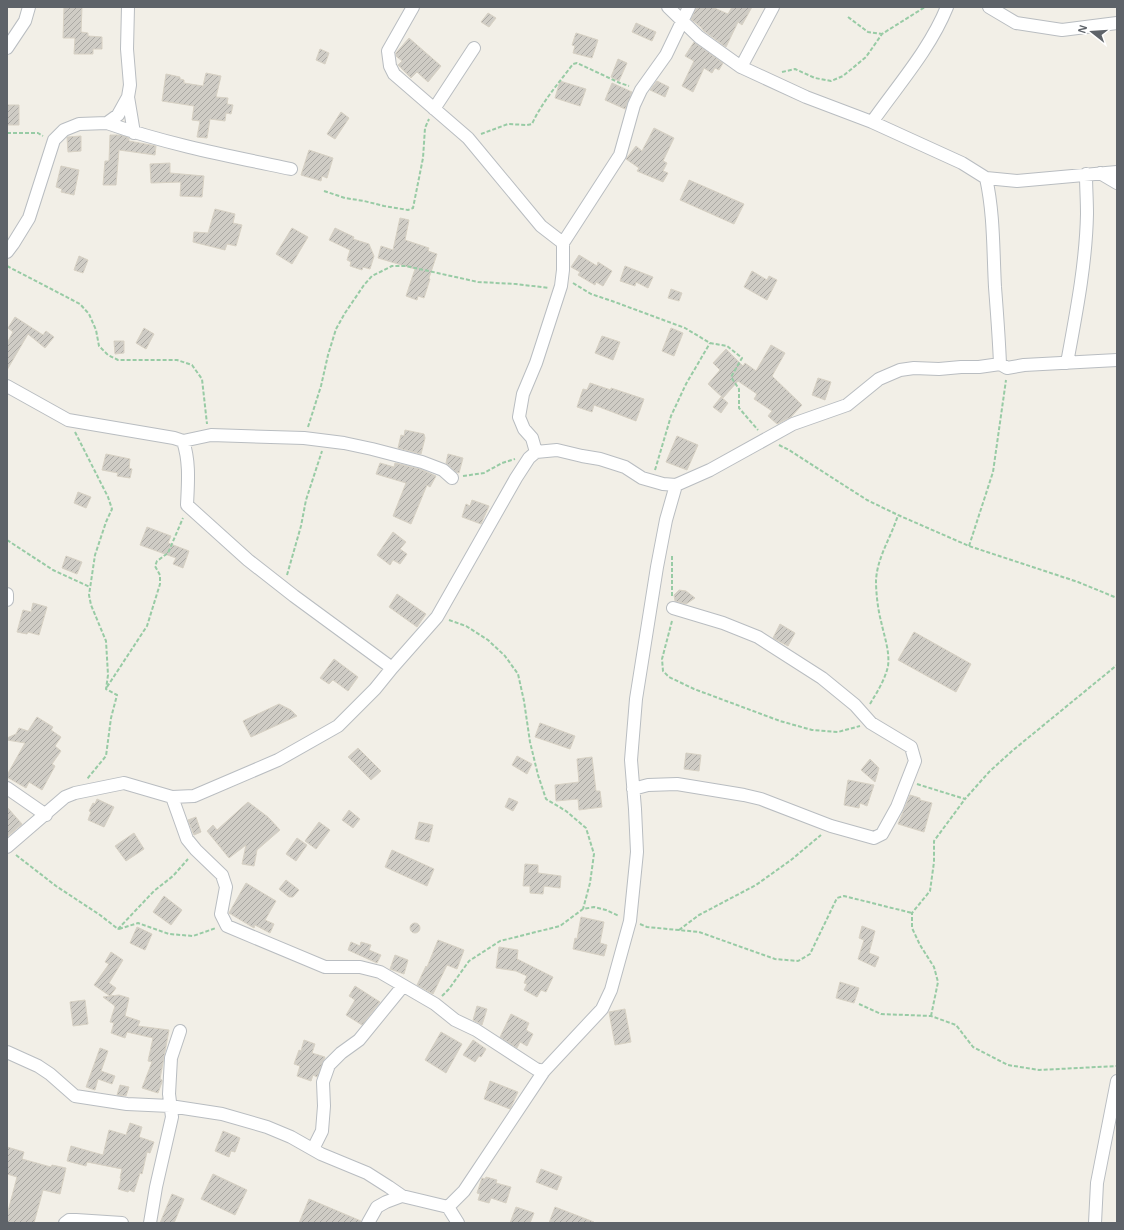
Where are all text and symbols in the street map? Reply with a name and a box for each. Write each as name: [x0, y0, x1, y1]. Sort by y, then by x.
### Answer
north arrow: [1072, 12, 1112, 52]
text: N: [1076, 23, 1089, 35]

